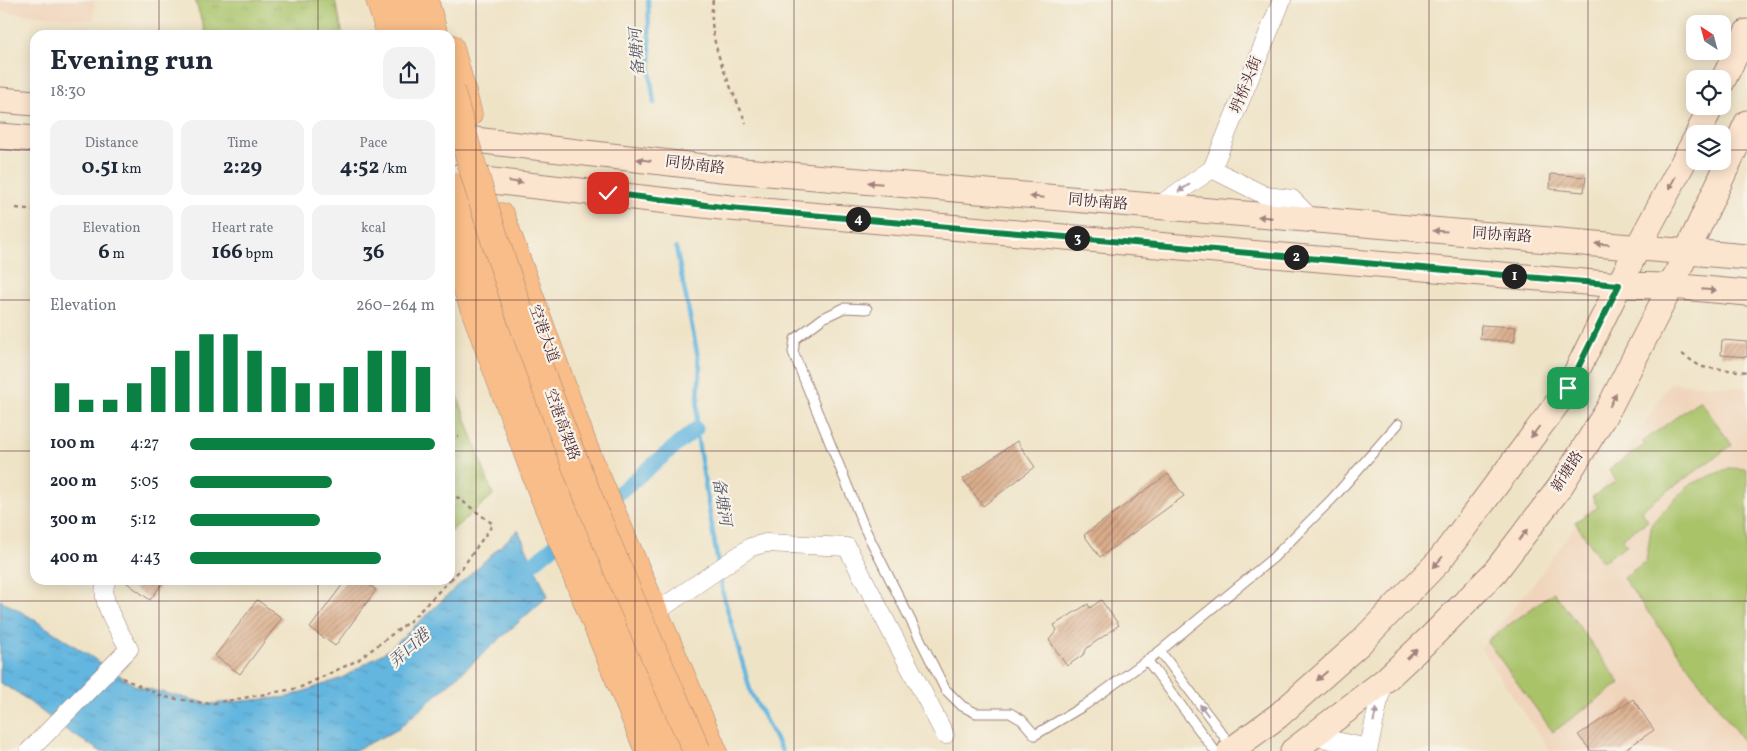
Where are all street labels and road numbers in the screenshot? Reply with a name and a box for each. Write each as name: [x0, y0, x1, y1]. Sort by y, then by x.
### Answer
street label: 坍桥头街: [1226, 53, 1268, 117]
street label: 同协南路: [664, 152, 726, 180]
street label: 同协南路: [1067, 190, 1129, 216]
street label: 同协南路: [1471, 223, 1533, 249]
street label: 空港大道: [523, 302, 563, 366]
street label: 空港高架路: [538, 386, 584, 464]
street label: 新塘路: [1547, 447, 1589, 497]

